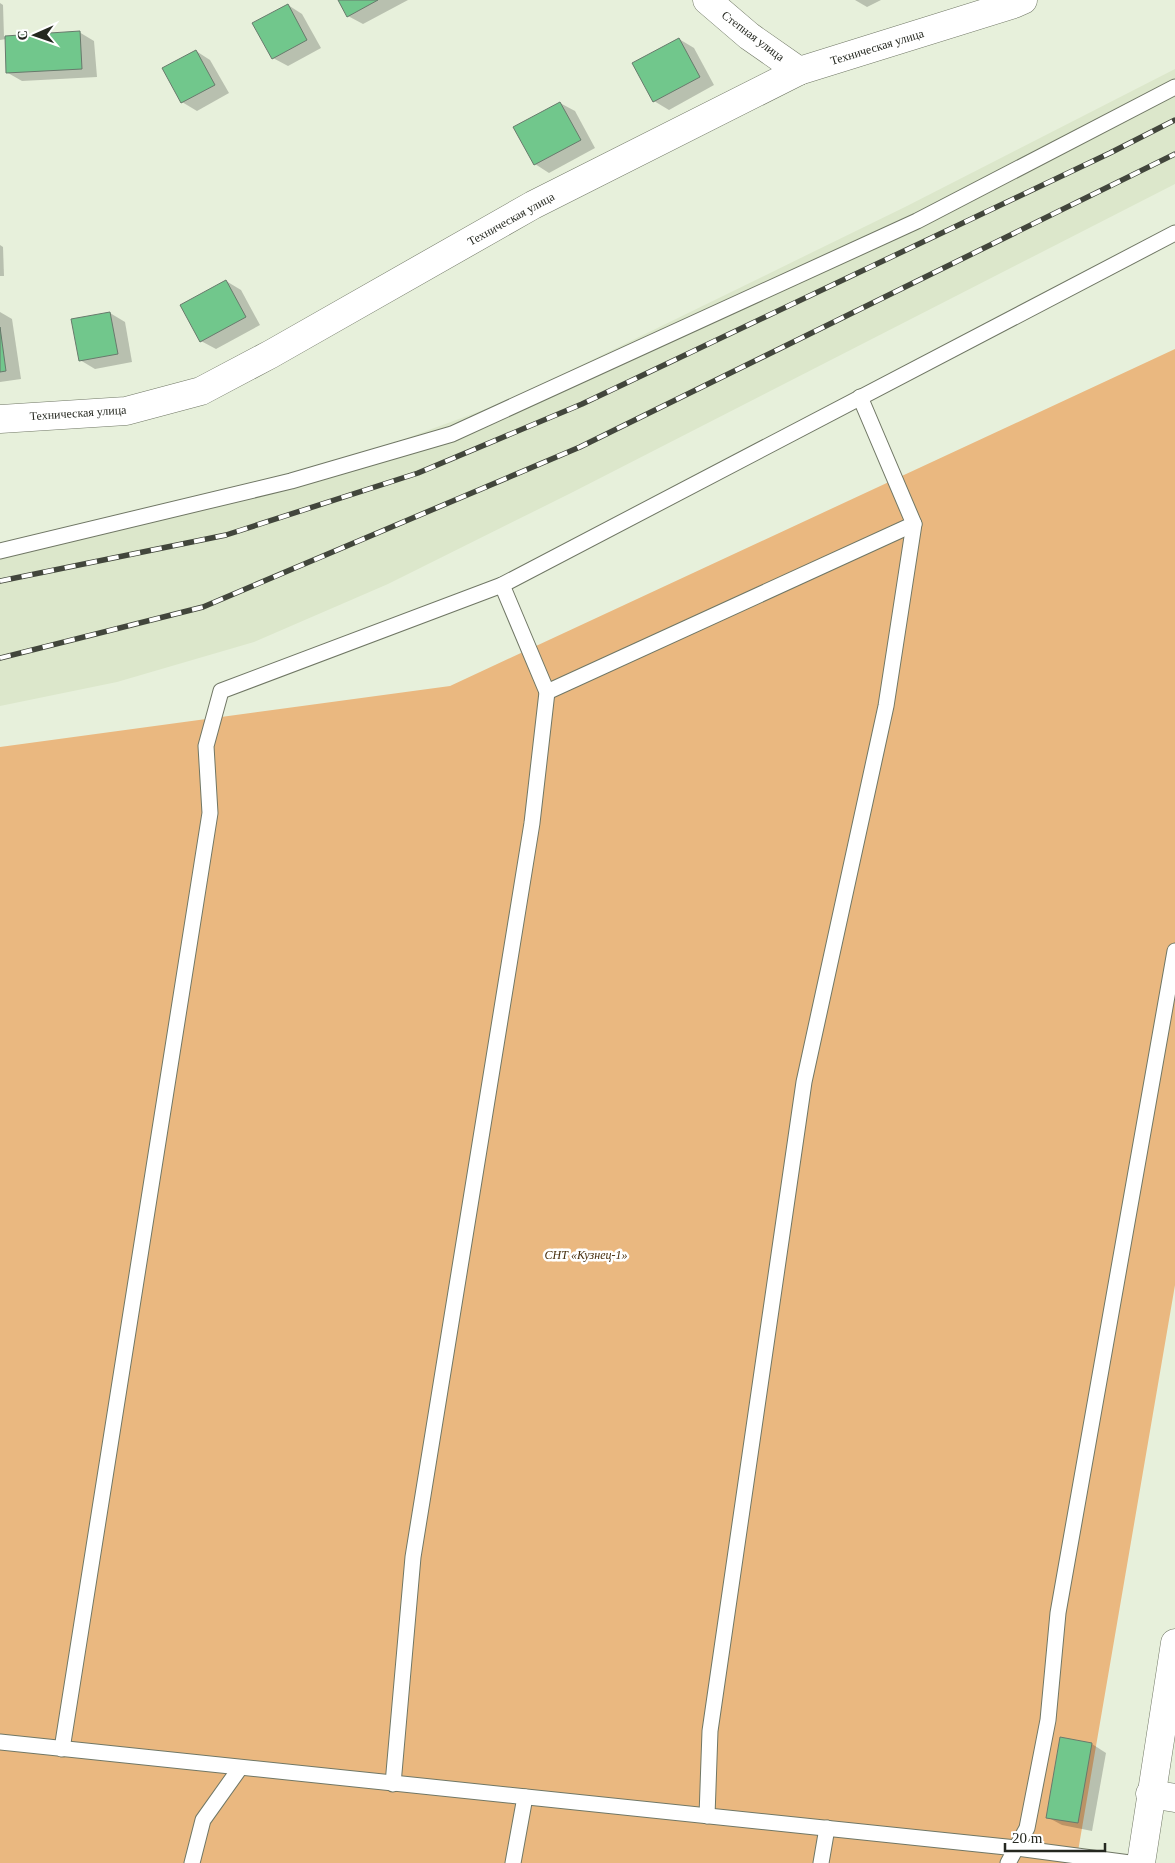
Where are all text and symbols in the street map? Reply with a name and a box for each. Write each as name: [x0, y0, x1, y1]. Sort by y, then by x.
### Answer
street label: Степная улица: [719, 8, 788, 64]
north arrow: [10, 10, 60, 60]
street label: Техническая улица: [829, 26, 926, 68]
text: С: [15, 30, 30, 41]
street label: Техническая улица: [465, 189, 557, 249]
street label: Техническая улица: [29, 403, 128, 423]
park label: СНТ «Кузнец-1»: [545, 1248, 627, 1262]
scale bar: [1005, 1820, 1105, 1852]
text: 20 m: [1012, 1830, 1043, 1846]

